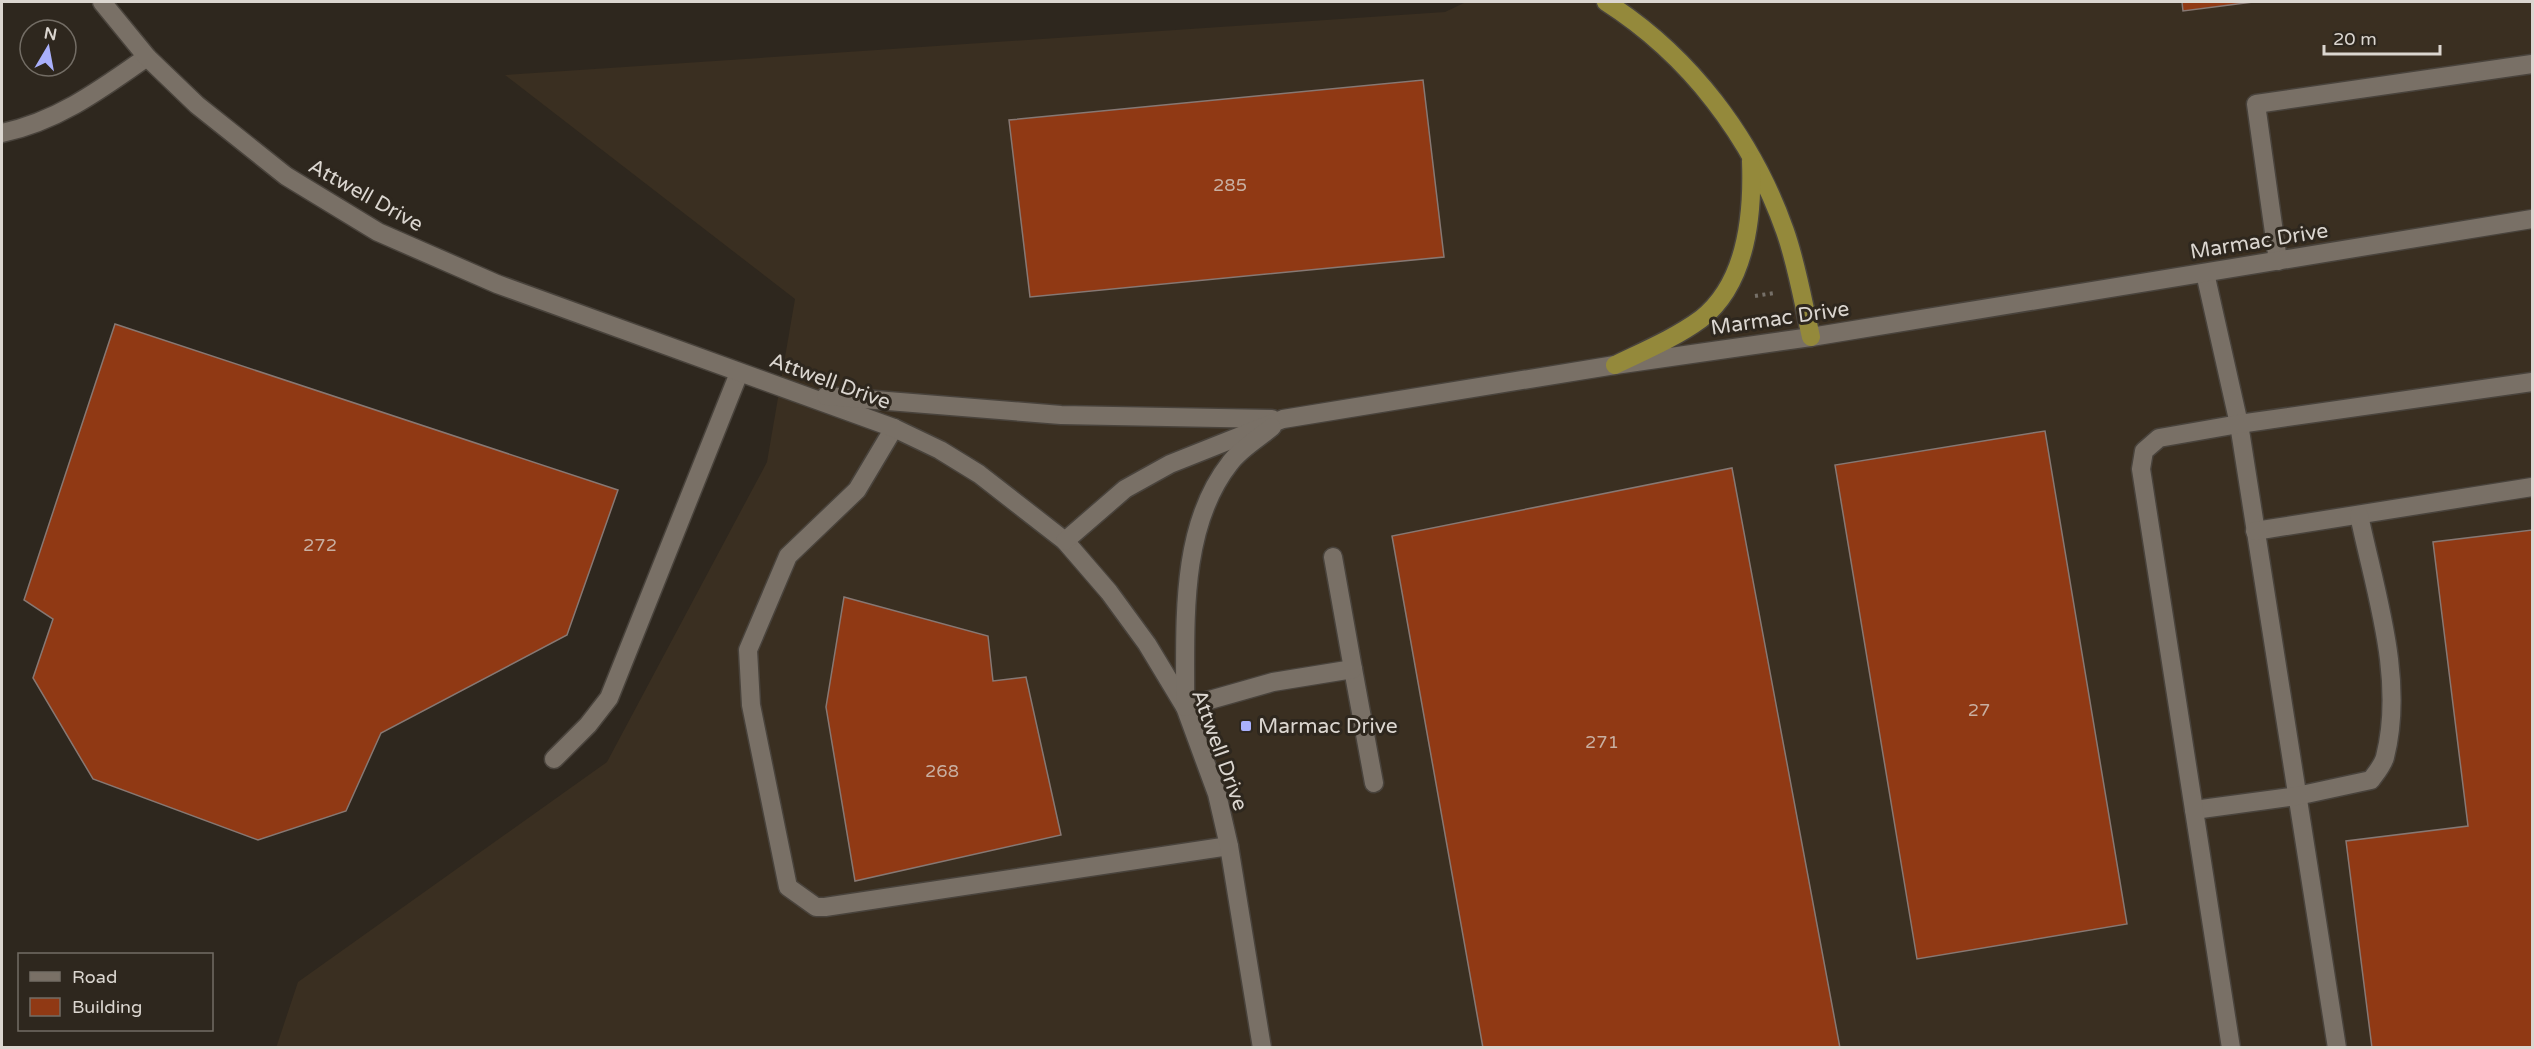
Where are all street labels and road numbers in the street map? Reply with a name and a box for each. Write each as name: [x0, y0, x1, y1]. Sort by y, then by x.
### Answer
street label: Attwell Drive: [304, 154, 428, 237]
street label: Marmac Drive: [2188, 218, 2330, 265]
street label: Marmac Drive: [1709, 296, 1851, 341]
street label: Attwell Drive: [766, 348, 894, 415]
street label: Attwell Drive: [1186, 686, 1253, 814]

